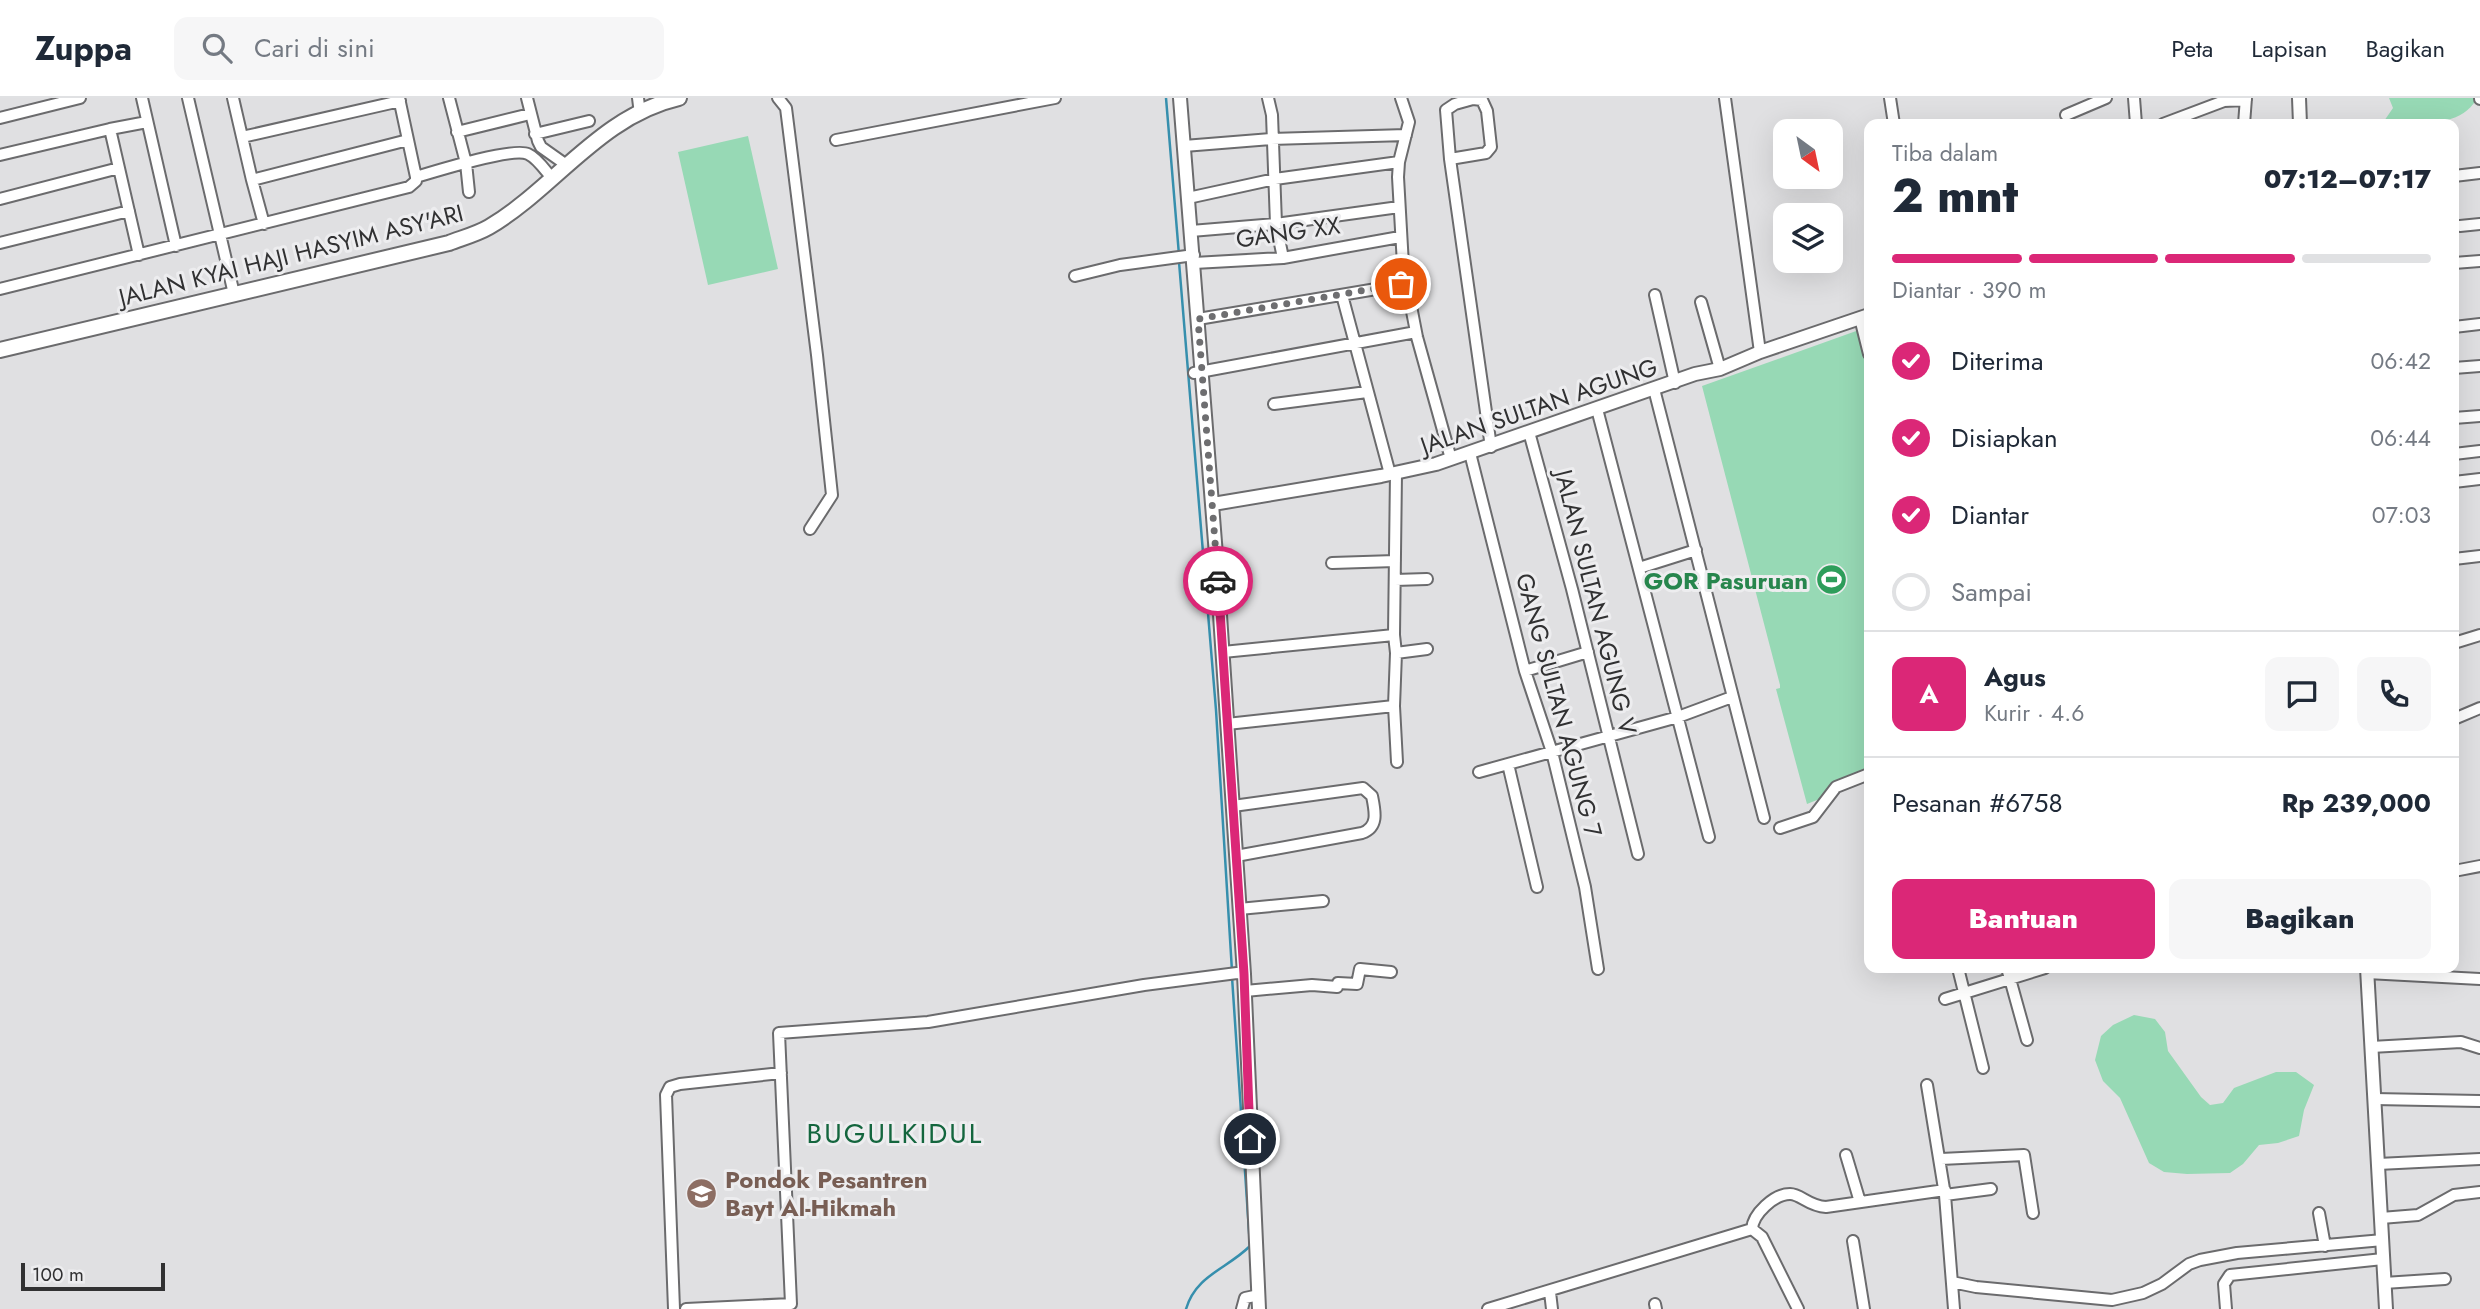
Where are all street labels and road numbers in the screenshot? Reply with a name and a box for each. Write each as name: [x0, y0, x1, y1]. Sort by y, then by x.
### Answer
street label: JALAN KYAI HAJI HASYIM ASY'ARI: [112, 195, 467, 316]
street label: GANG XX: [1234, 207, 1343, 257]
street label: JALAN SULTAN AGUNG: [1413, 349, 1662, 464]
street label: JALAN SULTAN AGUNG V: [1545, 463, 1646, 738]
street label: GANG SULTAN AGUNG 7: [1507, 569, 1611, 841]

